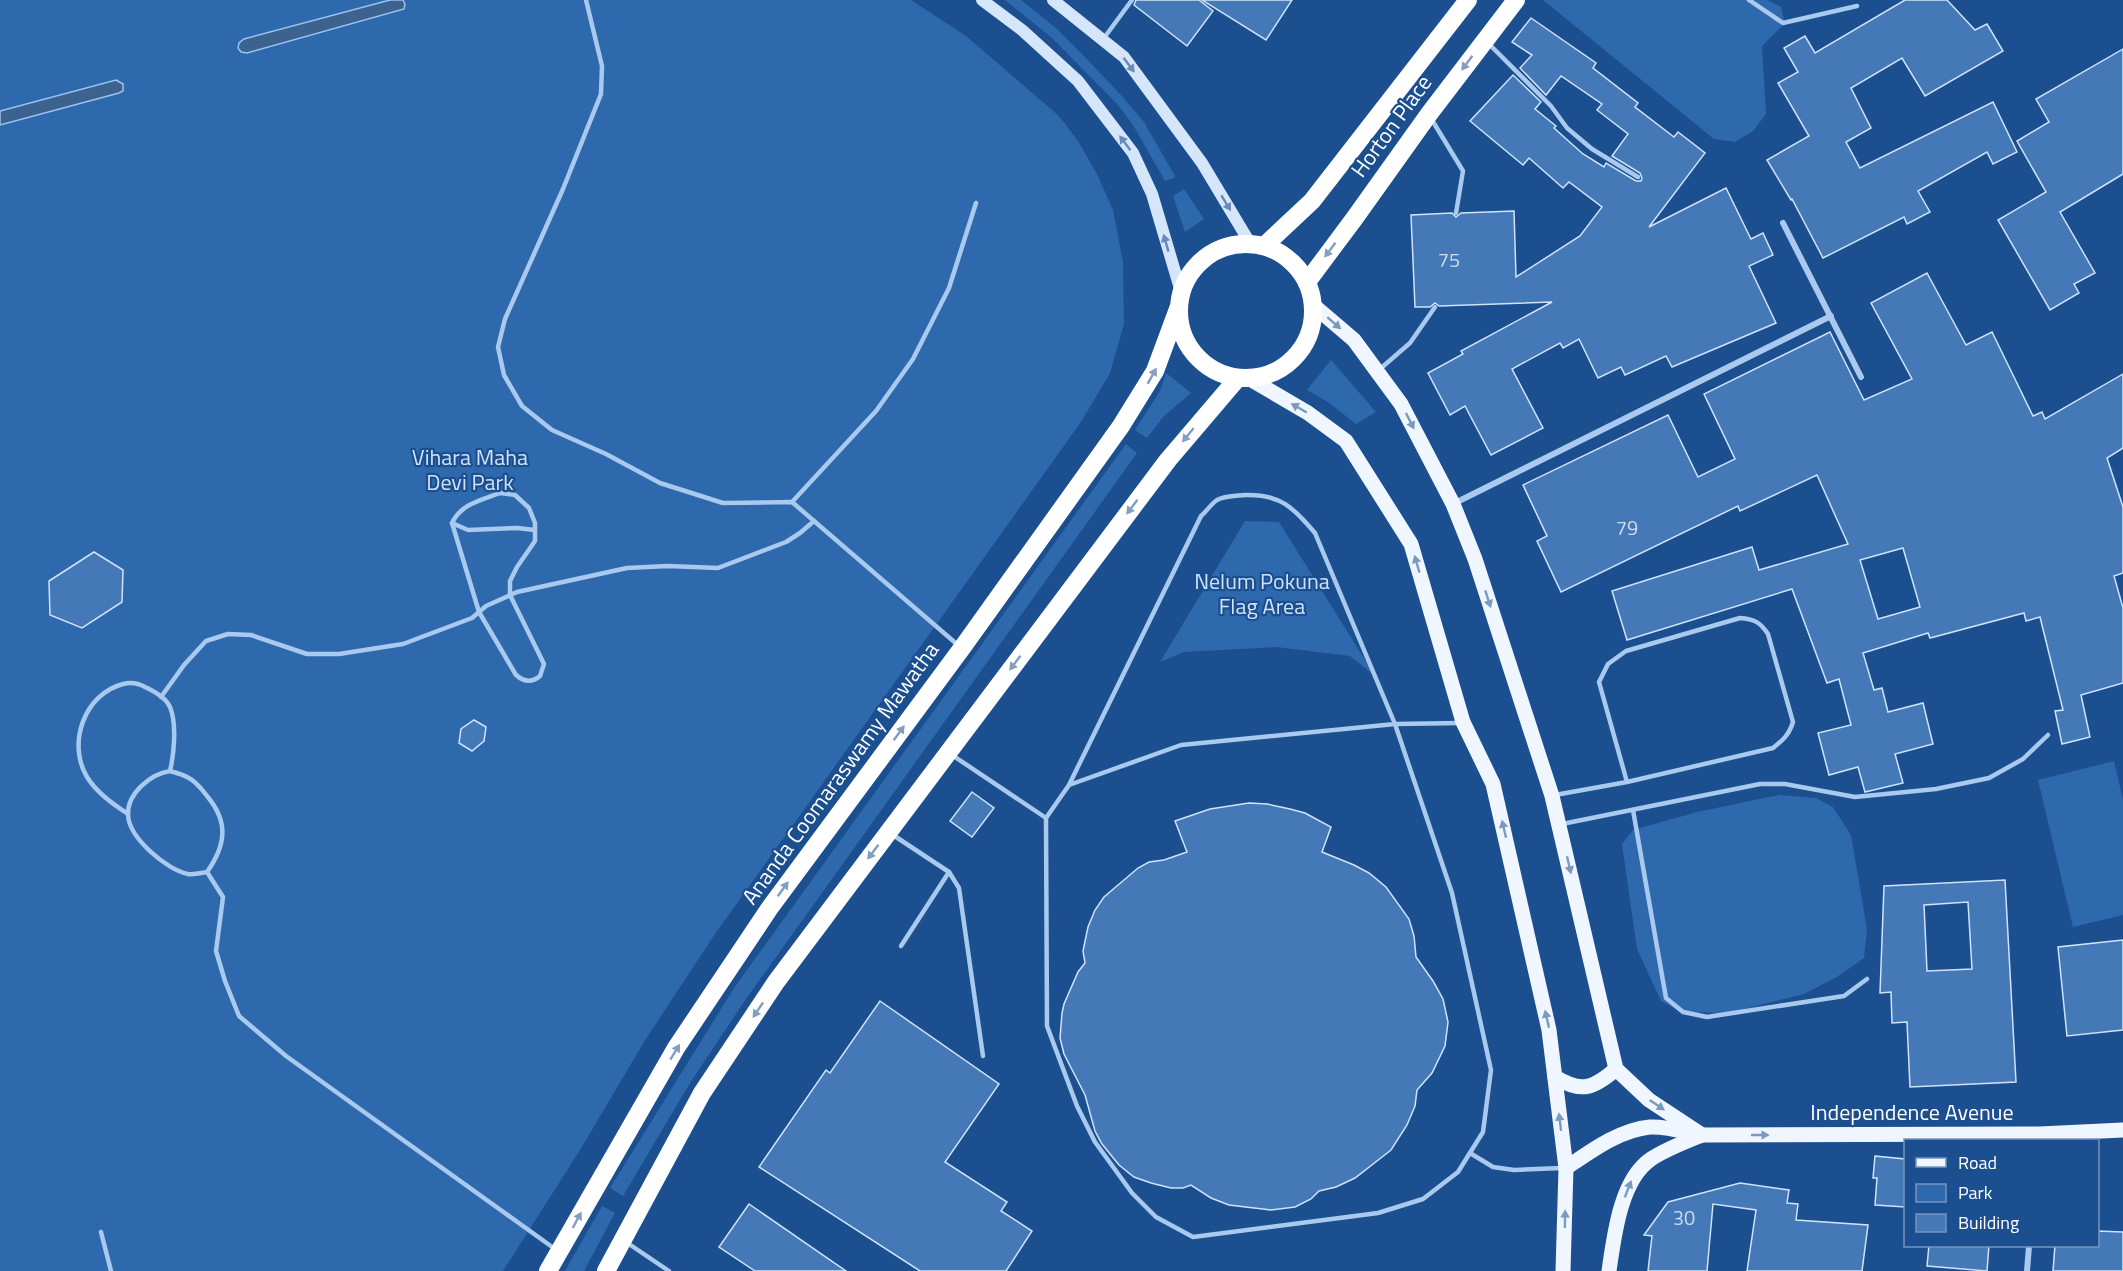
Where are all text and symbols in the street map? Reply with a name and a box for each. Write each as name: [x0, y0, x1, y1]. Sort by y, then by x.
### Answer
one-way arrow: [1462, 56, 1474, 71]
one-way arrow: [1123, 57, 1136, 73]
street label: Horton Place: [1342, 68, 1440, 184]
one-way arrow: [1119, 135, 1131, 151]
one-way arrow: [1221, 195, 1232, 211]
one-way arrow: [1161, 234, 1170, 252]
one-way arrow: [1325, 243, 1337, 258]
house number: 75: [1438, 244, 1460, 275]
one-way arrow: [1326, 316, 1341, 329]
one-way arrow: [1147, 367, 1157, 384]
one-way arrow: [1290, 403, 1307, 413]
one-way arrow: [1405, 412, 1414, 429]
one-way arrow: [1182, 427, 1195, 442]
park label: Vihara Maha Devi Park: [412, 440, 528, 499]
one-way arrow: [1127, 499, 1139, 514]
house number: 79: [1616, 512, 1638, 543]
one-way arrow: [1412, 555, 1421, 573]
park label: Nelum Pokuna Flag Area: [1194, 564, 1330, 623]
one-way arrow: [1483, 590, 1493, 608]
street label: Ananda Coomaraswamy Mawatha: [733, 635, 947, 911]
one-way arrow: [1010, 655, 1022, 670]
one-way arrow: [893, 725, 905, 741]
one-way arrow: [1498, 820, 1508, 838]
one-way arrow: [868, 845, 880, 860]
one-way arrow: [1564, 856, 1574, 875]
one-way arrow: [777, 882, 789, 898]
one-way arrow: [752, 1001, 764, 1017]
one-way arrow: [1542, 1009, 1551, 1028]
one-way arrow: [669, 1043, 680, 1060]
street label: Independence Avenue: [1810, 1095, 2014, 1129]
one-way arrow: [1648, 1099, 1665, 1110]
one-way arrow: [1555, 1113, 1565, 1132]
one-way arrow: [1751, 1130, 1770, 1139]
legend: [1904, 1139, 2099, 1247]
text: Road: [1958, 1149, 1997, 1176]
text: Park: [1958, 1179, 1993, 1206]
one-way arrow: [1624, 1180, 1634, 1198]
house number: 30: [1673, 1202, 1695, 1233]
text: Building: [1958, 1209, 2019, 1236]
one-way arrow: [1560, 1210, 1569, 1229]
one-way arrow: [572, 1211, 582, 1228]

